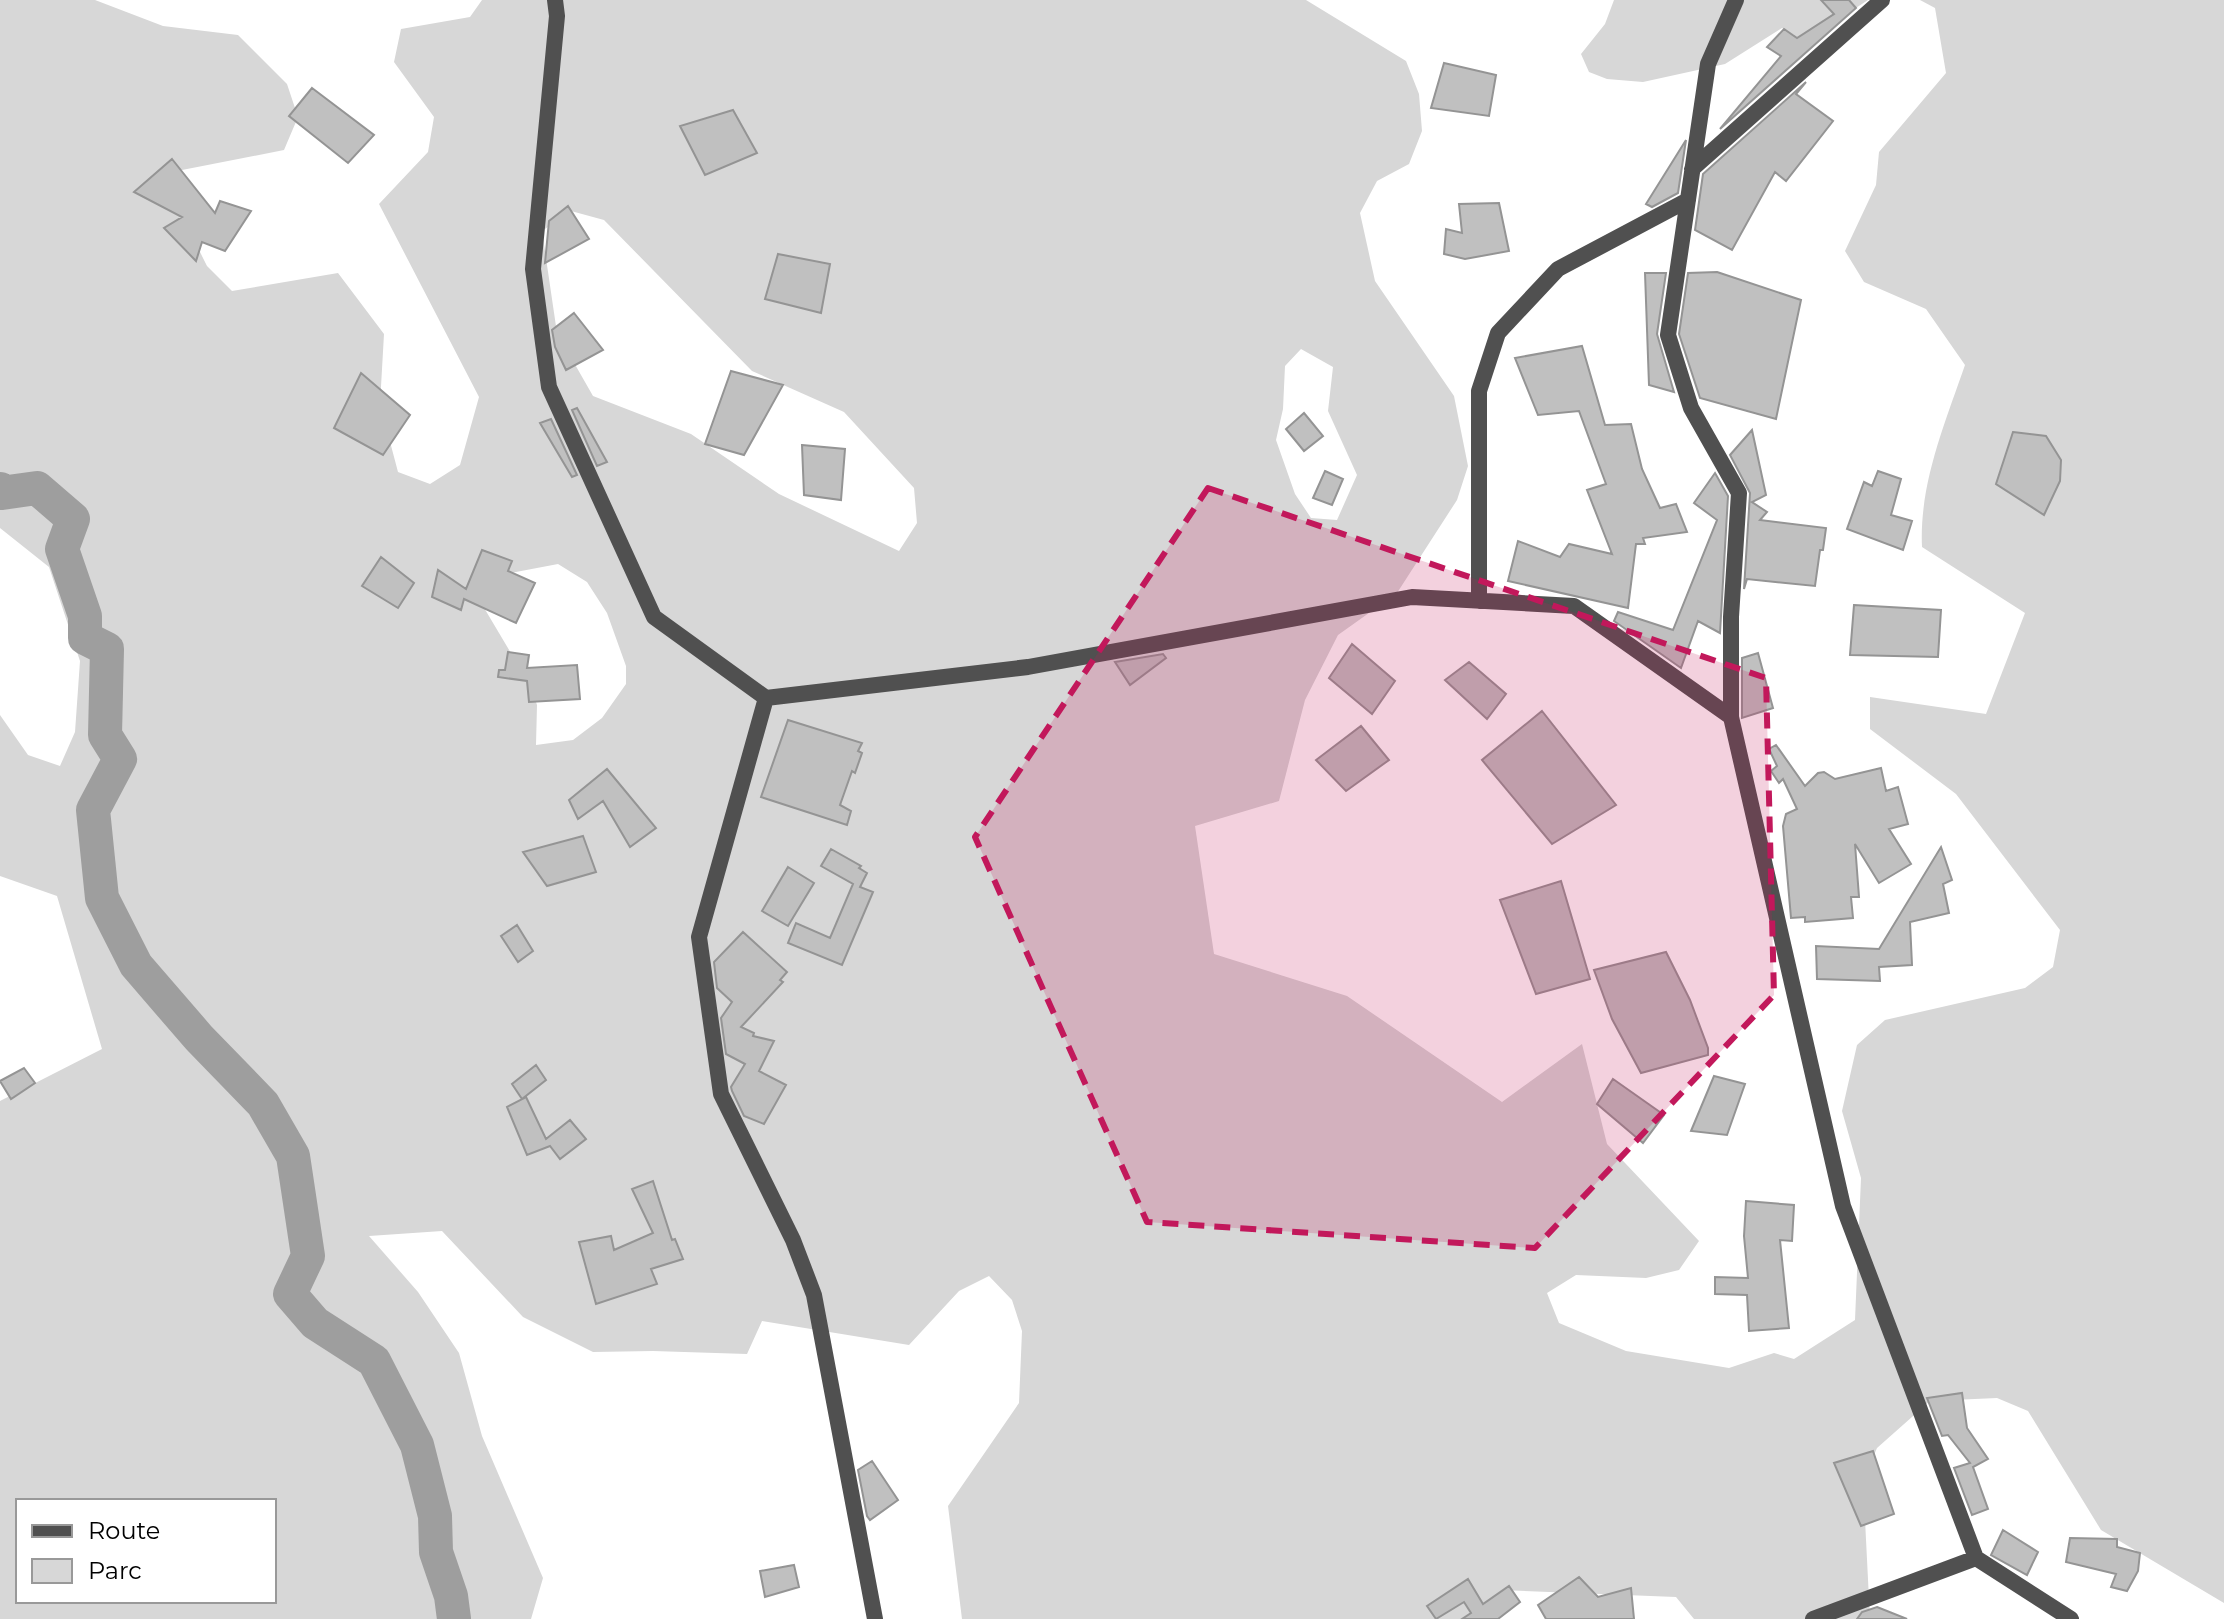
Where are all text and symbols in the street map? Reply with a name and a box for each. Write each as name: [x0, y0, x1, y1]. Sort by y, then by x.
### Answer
legend: [16, 1499, 276, 1603]
text: Route: [88, 1516, 160, 1545]
text: Parc: [88, 1556, 142, 1585]

